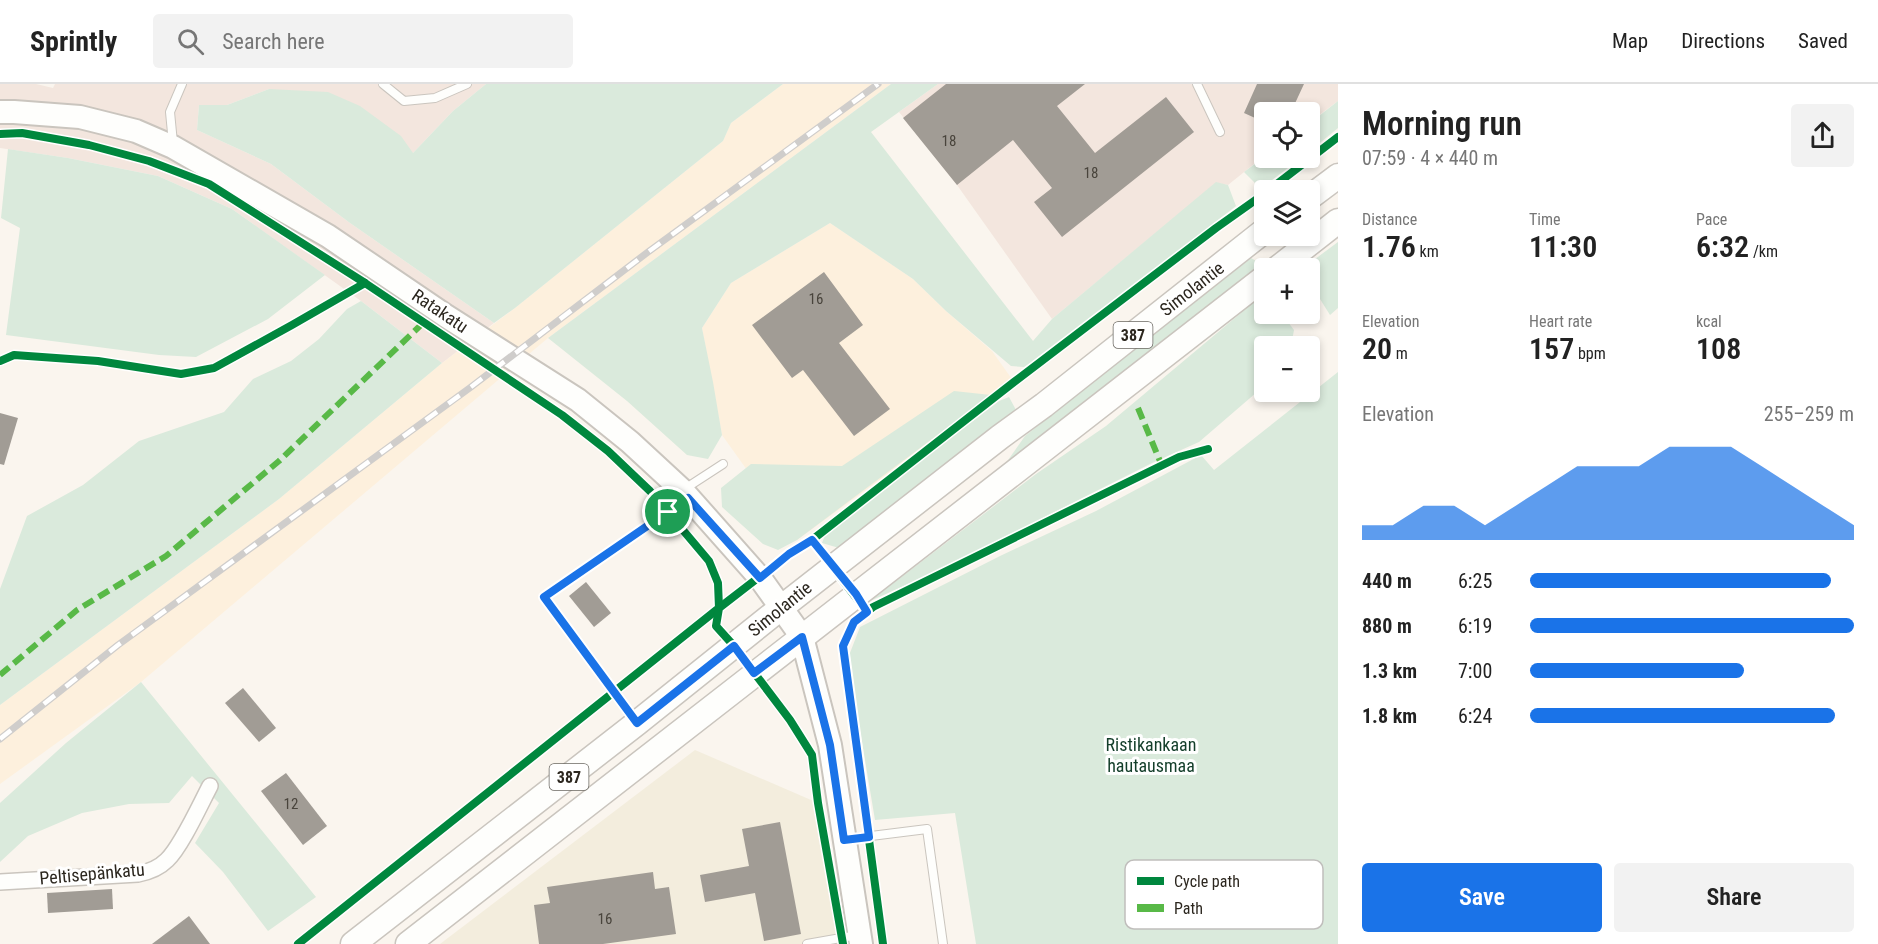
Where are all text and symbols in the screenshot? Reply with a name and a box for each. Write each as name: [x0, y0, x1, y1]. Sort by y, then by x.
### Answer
search box: [153, 14, 573, 68]
text: Sprintly: [30, 25, 117, 58]
icon: search: [174, 25, 207, 58]
text: Search here: [222, 29, 325, 54]
text: Map: [1612, 29, 1648, 53]
text: Directions: [1681, 29, 1765, 53]
text: Saved: [1798, 29, 1848, 53]
map controls: [1254, 102, 1320, 402]
button: locate: [1254, 102, 1320, 168]
text: Morning run: [1362, 104, 1522, 143]
button: share: [1791, 104, 1854, 167]
house number: 18: [942, 132, 956, 150]
text: 07:59 · 4 × 440 m: [1362, 146, 1498, 170]
house number: 18: [1084, 164, 1098, 182]
button: layers: [1254, 180, 1320, 246]
text: Distance: [1362, 210, 1417, 229]
text: Time: [1529, 210, 1561, 229]
text: Pace: [1696, 210, 1727, 229]
text: 1.76: [1362, 229, 1416, 264]
text: 11:30: [1529, 229, 1597, 264]
text: 6:32: [1696, 229, 1749, 264]
text: km: [1416, 242, 1439, 261]
text: /km: [1749, 242, 1778, 261]
street label: Simolantie: [1156, 257, 1228, 320]
button: +: [1254, 258, 1320, 324]
street label: Ratakatu: [408, 284, 472, 337]
house number: 16: [809, 290, 823, 308]
text: Elevation: [1362, 312, 1420, 331]
text: Heart rate: [1529, 312, 1592, 331]
text: kcal: [1696, 312, 1722, 331]
road number: 387: [1114, 322, 1152, 348]
text: 20: [1362, 331, 1392, 366]
text: 157: [1529, 331, 1574, 366]
text: 108: [1696, 331, 1741, 366]
button: −: [1254, 336, 1320, 402]
text: m: [1392, 344, 1408, 363]
text: bpm: [1574, 344, 1606, 363]
text: Elevation: [1362, 402, 1434, 426]
text: 255–259 m: [1764, 402, 1854, 426]
pin: [642, 486, 693, 537]
icon: arrive: [651, 495, 684, 528]
text: 440 m: [1362, 569, 1412, 593]
text: 6:25: [1458, 569, 1492, 593]
street label: Simolantie: [744, 577, 816, 641]
text: 880 m: [1362, 614, 1412, 638]
text: 6:19: [1458, 614, 1492, 638]
text: 1.3 km: [1362, 659, 1417, 683]
text: 7:00: [1458, 659, 1492, 683]
text: 1.8 km: [1362, 704, 1417, 728]
text: 6:24: [1458, 704, 1492, 728]
park label: Ristikankaan hautausmaa: [1106, 734, 1196, 776]
road number: 387: [550, 764, 588, 790]
house number: 12: [284, 795, 298, 813]
street label: Peltisepänkatu: [38, 858, 145, 889]
legend: [1125, 860, 1323, 929]
button: Save: [1362, 863, 1602, 932]
button: Share: [1614, 863, 1854, 932]
text: Cycle path: [1174, 872, 1240, 891]
text: Path: [1174, 899, 1203, 918]
house number: 16: [598, 910, 612, 928]

